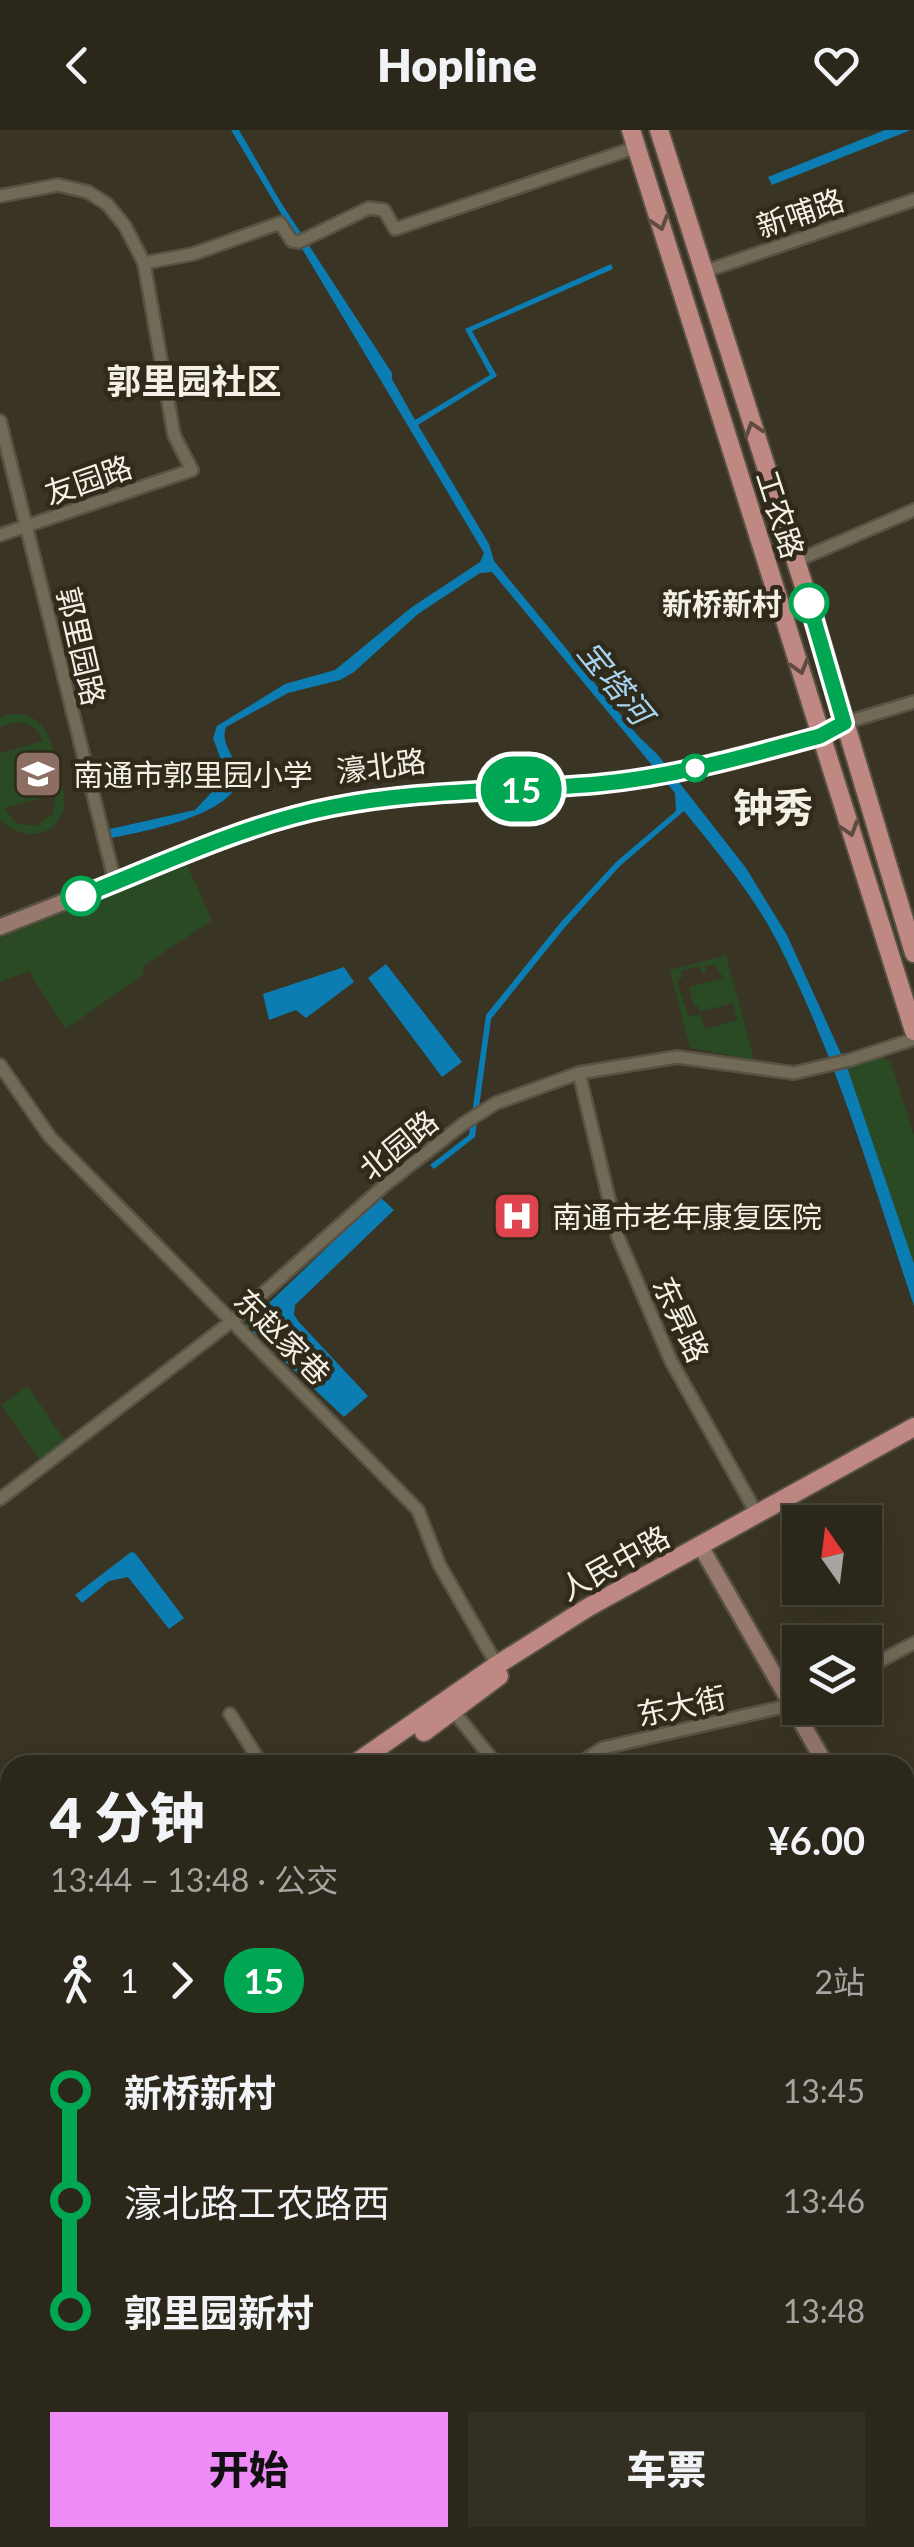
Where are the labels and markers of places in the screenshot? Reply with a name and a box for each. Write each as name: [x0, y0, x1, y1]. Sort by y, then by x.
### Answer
marker: 新桥新村: [790, 584, 828, 622]
place label: 新桥新村: [662, 585, 782, 621]
school or university icon: 南通市郭里园小学: [12, 748, 64, 800]
unlabelled marker: [682, 755, 708, 781]
place label: 南通市郭里园小学: [73, 756, 313, 792]
unlabelled marker: [62, 877, 100, 915]
hospital icon: 南通市老年康复医院: [491, 1190, 543, 1242]
place label: 南通市老年康复医院: [552, 1198, 822, 1234]

